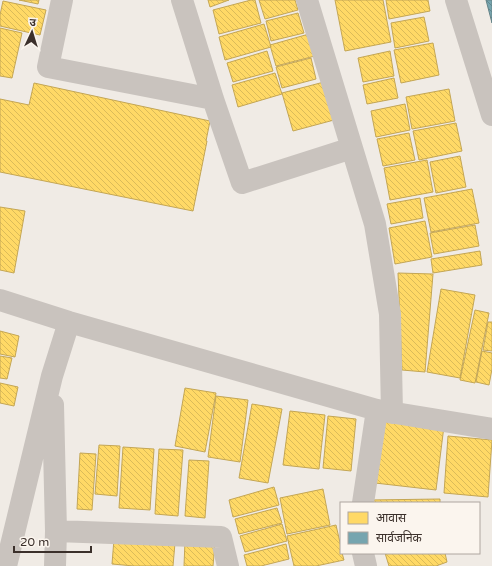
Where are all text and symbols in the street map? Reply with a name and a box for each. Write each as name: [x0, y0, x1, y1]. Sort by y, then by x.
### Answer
north arrow: [12, 12, 52, 52]
text: उ: [29, 16, 37, 29]
legend: [340, 502, 480, 554]
text: आवास: [376, 511, 407, 525]
scale bar: [14, 528, 91, 554]
text: सार्वजनिक: [376, 530, 423, 545]
text: 20 m: [20, 535, 49, 549]

